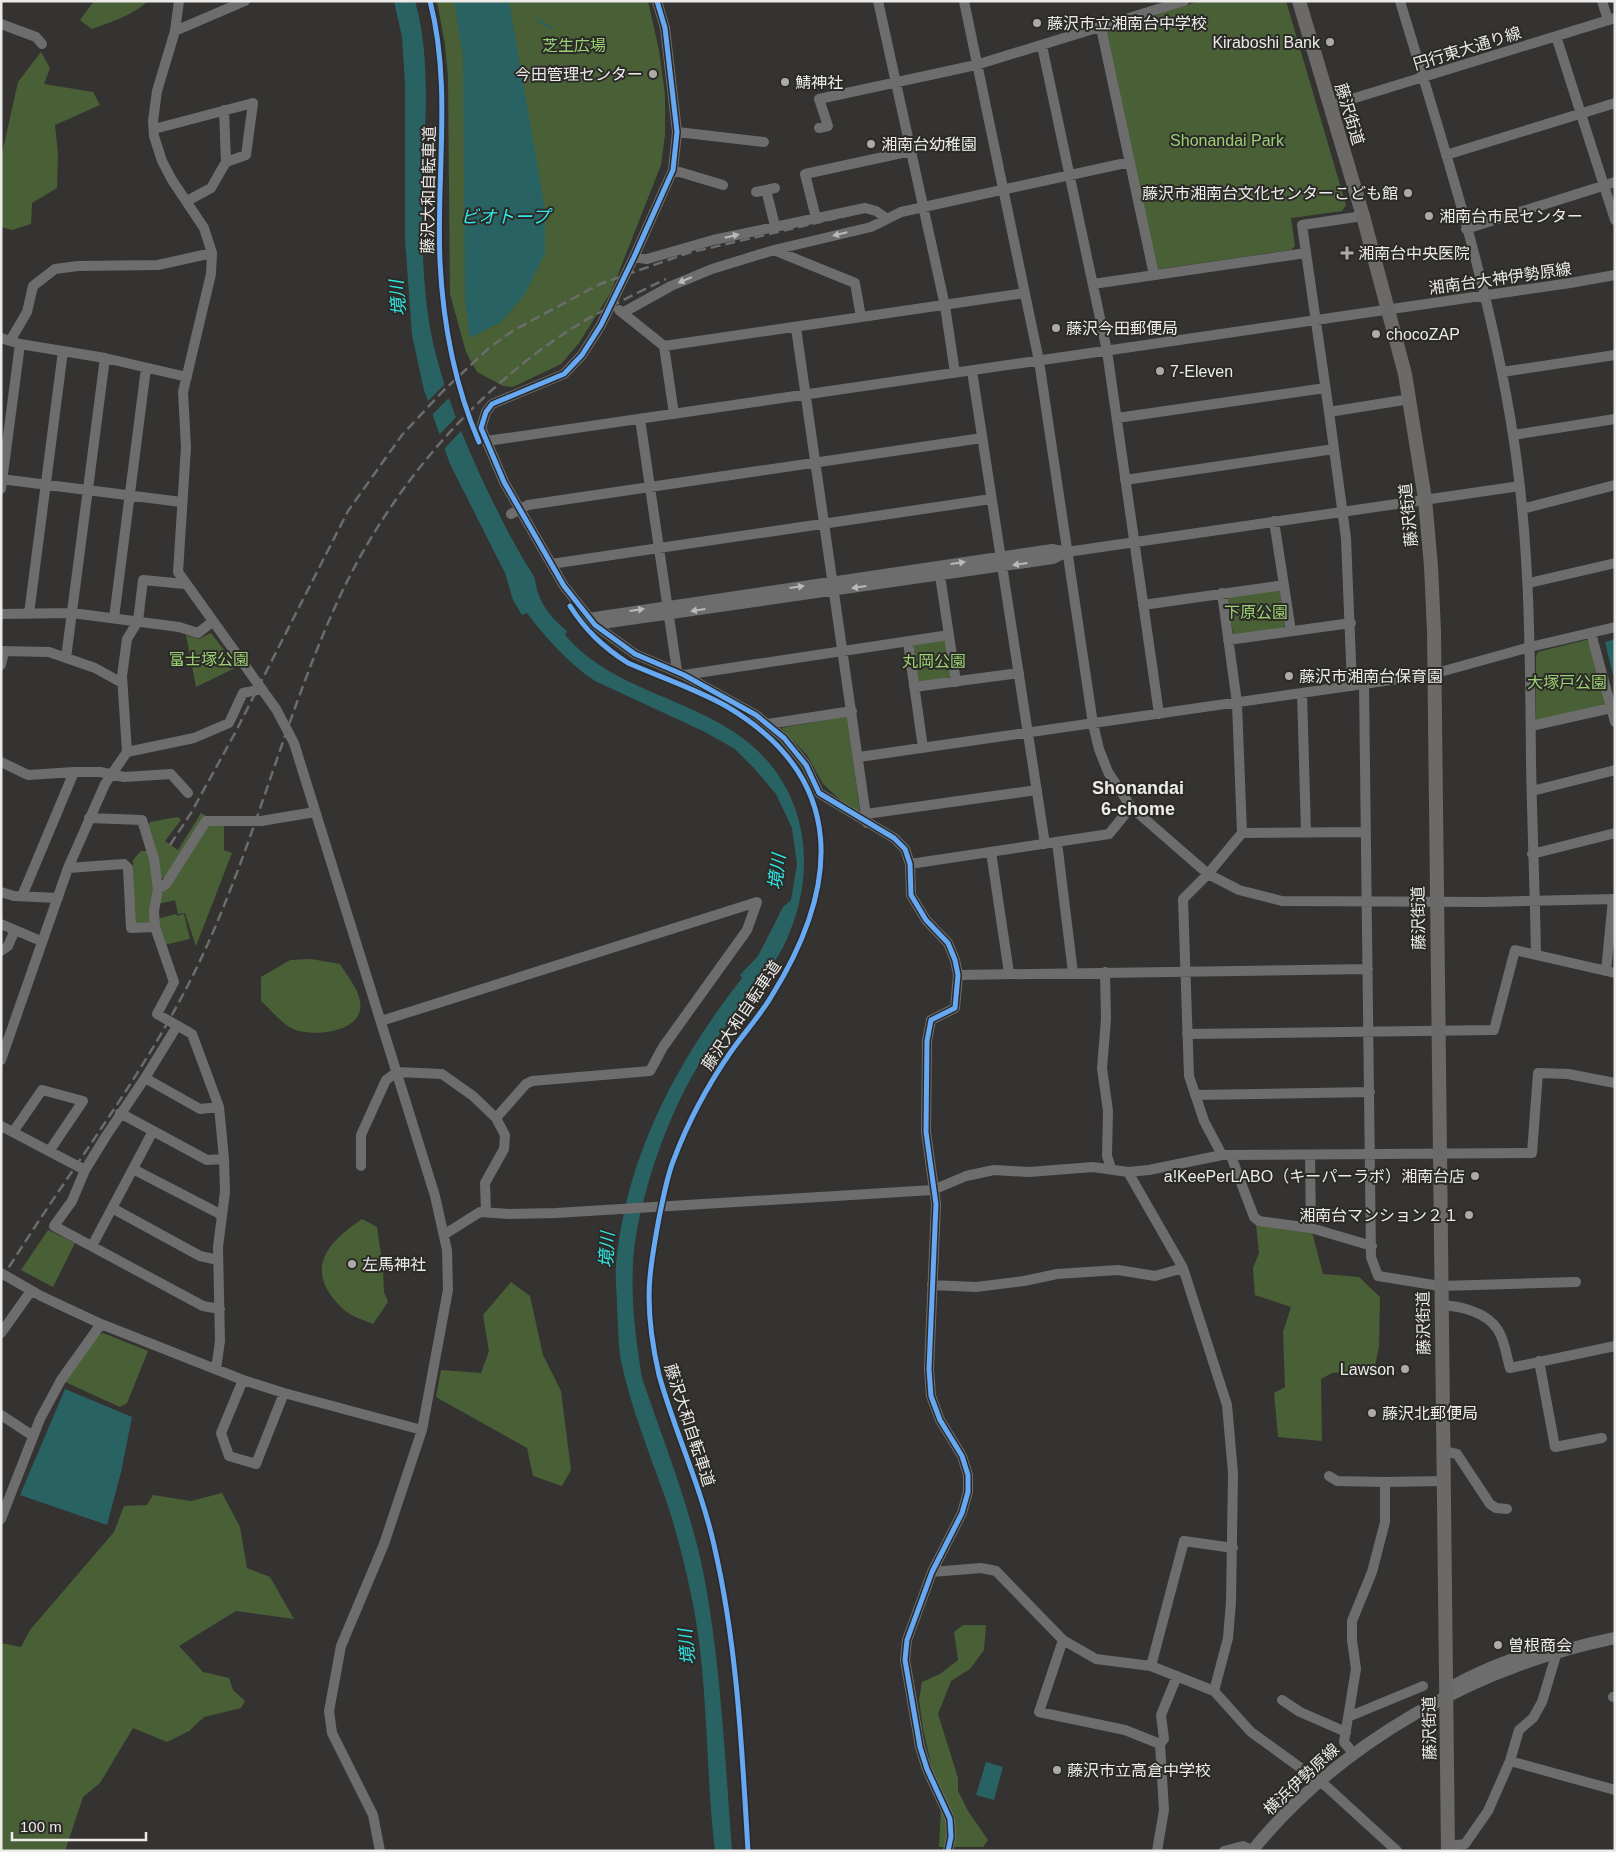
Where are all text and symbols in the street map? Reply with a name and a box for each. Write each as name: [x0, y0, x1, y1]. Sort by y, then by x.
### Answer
place label: 藤沢市立湘南台中学校: [1047, 15, 1207, 32]
marker: 藤沢市立湘南台中学校: [1031, 17, 1043, 29]
street label: 円行東大通り線: [1411, 24, 1523, 73]
place label: Kiraboshi Bank: [1212, 34, 1321, 51]
marker: Kiraboshi Bank: [1324, 36, 1336, 48]
park label: 芝生広場: [542, 37, 606, 54]
place label: 今田管理センター: [515, 66, 643, 83]
marker: 今田管理センター: [647, 68, 659, 80]
place label: 鯖神社: [795, 74, 843, 91]
marker: 鯖神社: [779, 76, 791, 88]
street label: 藤沢街道: [1332, 81, 1367, 147]
street label: 藤沢大和自転車道: [419, 126, 438, 254]
park label: Shonandai Park: [1170, 132, 1285, 149]
place label: 湘南台幼稚園: [881, 136, 977, 153]
marker: 湘南台幼稚園: [865, 138, 877, 150]
place label: 藤沢市湘南台文化センターこども館: [1142, 185, 1398, 202]
marker: 藤沢市湘南台文化センターこども館: [1402, 187, 1414, 199]
water label: ビオトープ: [461, 207, 553, 227]
place label: 湘南台市民センター: [1439, 208, 1583, 225]
marker: 湘南台市民センター: [1423, 210, 1435, 222]
one-way arrow: [833, 230, 848, 238]
one-way arrow: [725, 232, 740, 240]
place label: 湘南台中央医院: [1358, 245, 1470, 262]
marker: 湘南台中央医院: [1340, 246, 1354, 260]
street label: 湘南台大神伊勢原線: [1428, 260, 1573, 297]
water label: 境川: [386, 277, 410, 317]
one-way arrow: [678, 277, 692, 285]
place label: 藤沢今田郵便局: [1066, 320, 1178, 337]
marker: 藤沢今田郵便局: [1050, 322, 1062, 334]
place label: chocoZAP: [1386, 326, 1460, 343]
marker: chocoZAP: [1370, 328, 1382, 340]
place label: 7-Eleven: [1170, 363, 1233, 380]
marker: 7-Eleven: [1154, 365, 1166, 377]
street label: 藤沢街道: [1397, 482, 1420, 548]
one-way arrow: [950, 559, 966, 567]
one-way arrow: [1012, 560, 1028, 568]
one-way arrow: [790, 582, 806, 590]
one-way arrow: [851, 583, 867, 591]
park label: 下原公園: [1224, 604, 1288, 621]
one-way arrow: [629, 606, 645, 614]
one-way arrow: [690, 607, 706, 615]
park label: 富士塚公園: [169, 651, 249, 668]
park label: 丸岡公園: [902, 653, 966, 670]
place label: 藤沢市湘南台保育園: [1299, 668, 1443, 685]
marker: 藤沢市湘南台保育園: [1283, 670, 1295, 682]
park label: 大塚戸公園: [1527, 674, 1607, 691]
district label: Shonandai 6-chome: [1092, 778, 1184, 819]
water label: 境川: [765, 851, 789, 891]
street label: 藤沢街道: [1409, 886, 1428, 950]
street label: 藤沢大和自転車道: [699, 957, 784, 1073]
place label: a!KeePerLABO（キーパーラボ）湘南台店: [1164, 1168, 1465, 1185]
marker: a!KeePerLABO（キーパーラボ）湘南台店: [1469, 1170, 1481, 1182]
place label: 湘南台マンション２１: [1299, 1207, 1459, 1224]
marker: 湘南台マンション２１: [1463, 1209, 1475, 1221]
water label: 境川: [596, 1230, 618, 1268]
place label: 左馬神社: [362, 1256, 426, 1273]
marker: 左馬神社: [346, 1258, 358, 1270]
street label: 藤沢街道: [1414, 1291, 1433, 1355]
place label: Lawson: [1340, 1361, 1395, 1378]
street label: 藤沢大和自転車道: [662, 1362, 717, 1489]
marker: Lawson: [1399, 1363, 1411, 1375]
place label: 藤沢北郵便局: [1382, 1405, 1478, 1422]
marker: 藤沢北郵便局: [1366, 1407, 1378, 1419]
water label: 境川: [675, 1626, 699, 1666]
place label: 曽根商会: [1508, 1637, 1572, 1654]
marker: 曽根商会: [1492, 1639, 1504, 1651]
street label: 藤沢街道: [1420, 1696, 1439, 1760]
street label: 横浜伊勢原線: [1260, 1740, 1342, 1818]
place label: 藤沢市立高倉中学校: [1067, 1762, 1211, 1779]
marker: 藤沢市立高倉中学校: [1051, 1764, 1063, 1776]
scale bar: [12, 1810, 146, 1842]
text: 100 m: [20, 1818, 62, 1835]

